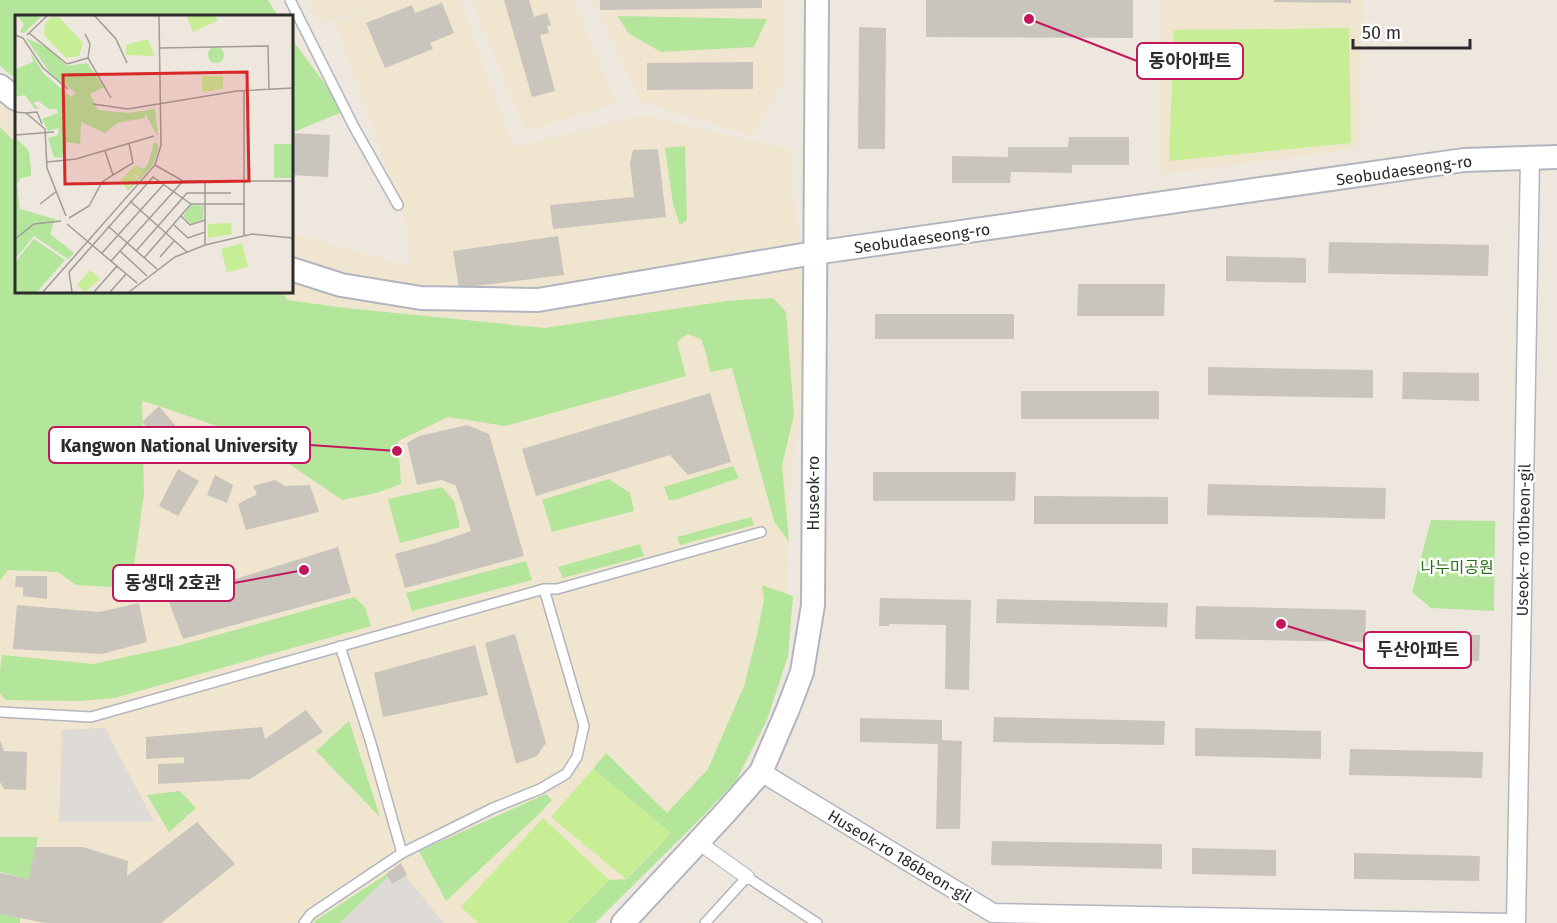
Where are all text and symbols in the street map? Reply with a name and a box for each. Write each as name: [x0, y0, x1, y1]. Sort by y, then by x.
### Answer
scale bar: [1353, 12, 1470, 50]
inset map: [15, 15, 292, 292]
text: 50 m: [1362, 22, 1401, 44]
callout: 동아아파트: [1137, 43, 1243, 79]
text: 동아아파트: [1149, 50, 1231, 72]
street label: Seobudaeseong-ro: [1335, 152, 1473, 189]
street label: Seobudaeseong-ro: [853, 220, 991, 257]
callout: Kangwon National University: [49, 427, 310, 463]
text: Kangwon National University: [60, 435, 298, 457]
street label: Huseok-ro: [804, 456, 823, 530]
street label: Useok-ro 101beon-gil: [1513, 463, 1534, 617]
park label: 나누미공원: [1420, 558, 1494, 577]
callout: 동생대 2호관: [113, 565, 234, 601]
text: 동생대 2호관: [125, 572, 222, 594]
callout: 두산아파트: [1364, 632, 1471, 668]
text: 두산아파트: [1377, 639, 1459, 661]
street label: Huseok-ro 186beon-gil: [824, 806, 975, 907]

